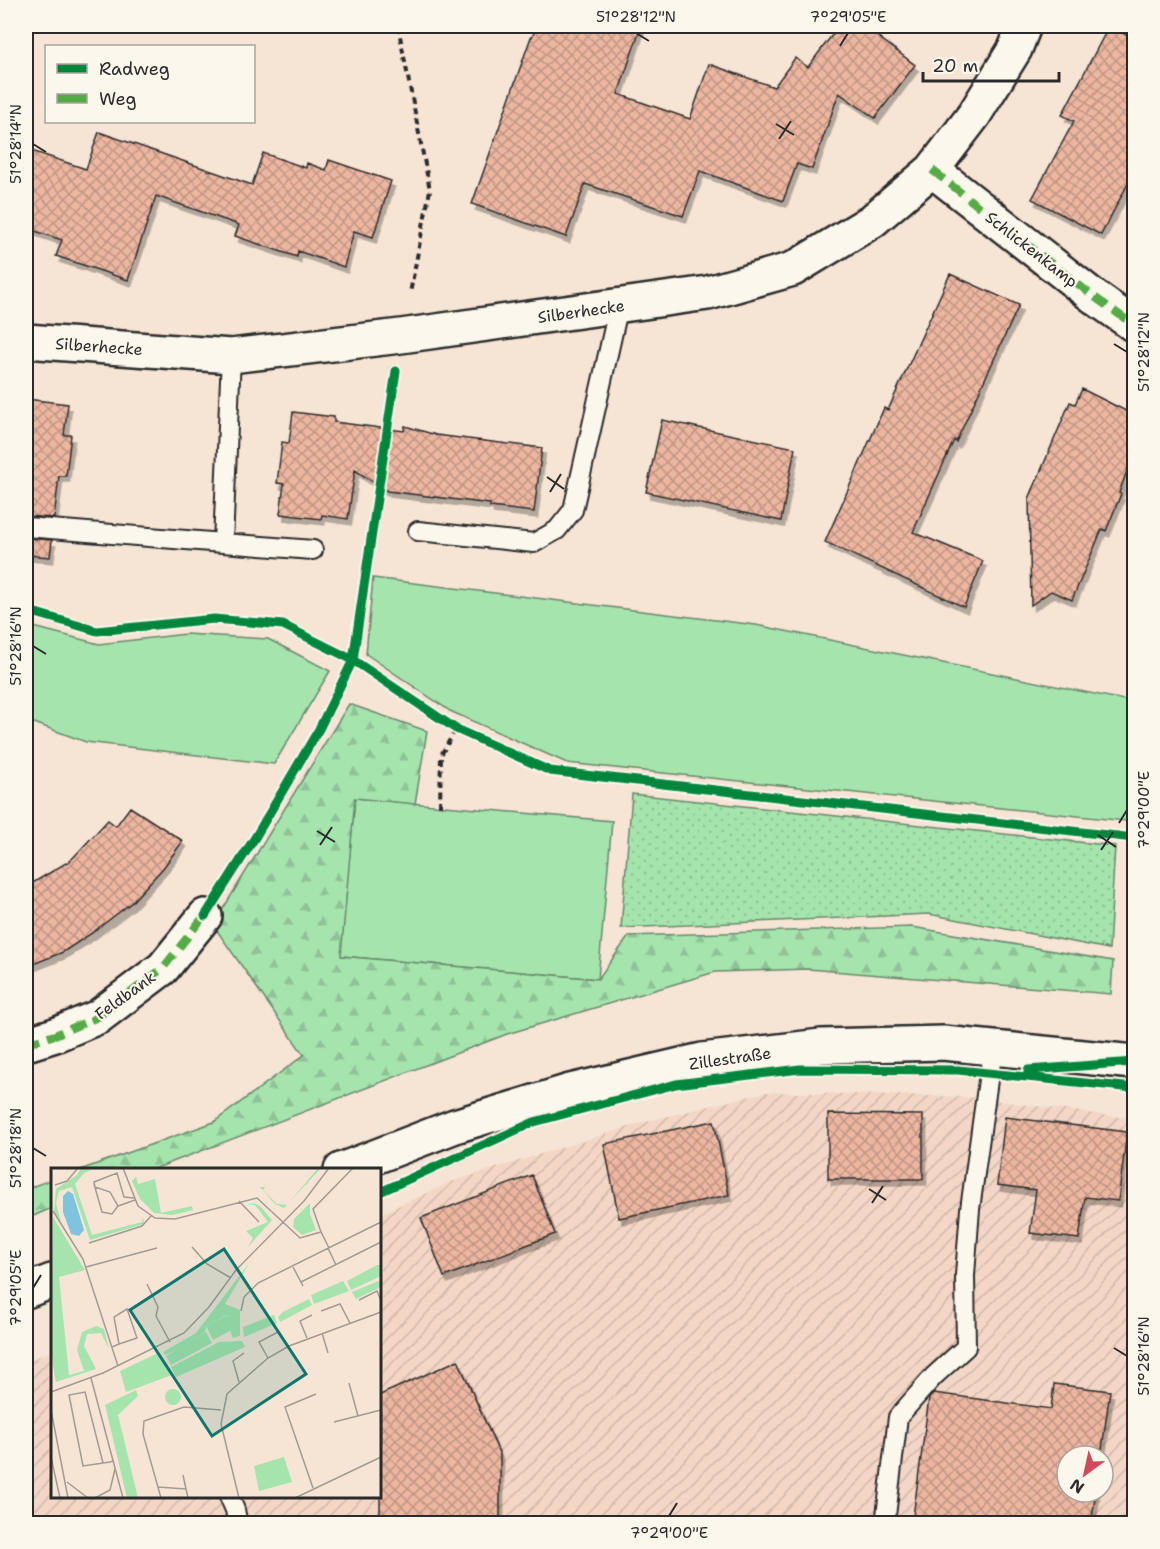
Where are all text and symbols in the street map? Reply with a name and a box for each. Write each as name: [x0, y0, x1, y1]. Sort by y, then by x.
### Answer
text: 51°28'12"N: [596, 7, 676, 27]
text: 7°29'05"E: [810, 7, 886, 27]
legend: [45, 45, 255, 123]
scale bar: [923, 45, 1060, 83]
text: 20 m: [932, 54, 978, 78]
text: Radweg: [99, 57, 170, 81]
text: Weg: [99, 87, 137, 111]
text: 51°28'14"N: [6, 104, 26, 184]
street label: Schlickenkamp: [981, 207, 1082, 292]
street label: Silberhecke: [536, 295, 626, 328]
text: 51°28'12"N: [1134, 312, 1154, 392]
street label: Silberhecke: [55, 333, 143, 360]
text: 51°28'16"N: [6, 606, 26, 686]
text: 7°29'00"E: [1134, 771, 1154, 849]
street label: Feldbank: [91, 966, 160, 1025]
street label: Zillestraße: [688, 1042, 773, 1075]
text: 51°28'18"N: [6, 1108, 26, 1188]
inset map: [51, 1168, 381, 1498]
text: 7°29'05"E: [6, 1250, 26, 1326]
text: 51°28'16"N: [1134, 1316, 1154, 1396]
north arrow: [1055, 1444, 1115, 1504]
text: N: [1066, 1474, 1088, 1498]
text: 7°29'00"E: [630, 1523, 708, 1543]

